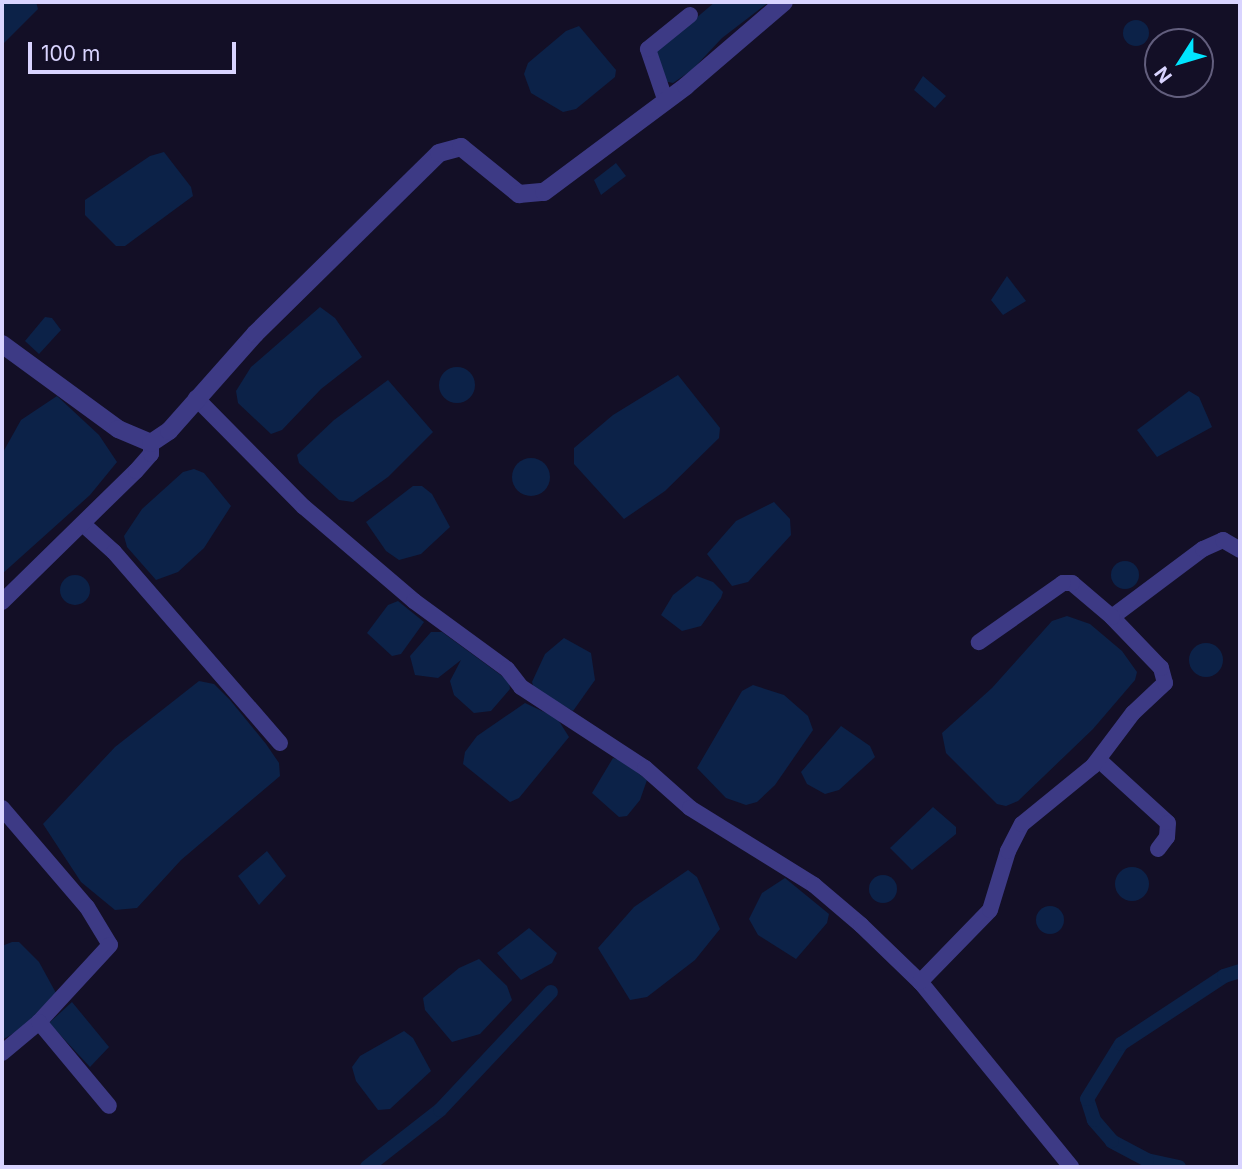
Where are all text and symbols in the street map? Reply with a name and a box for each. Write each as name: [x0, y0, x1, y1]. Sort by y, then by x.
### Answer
scale bar: [32, 28, 240, 72]
north arrow: [1144, 28, 1214, 98]
text: 100 m: [41, 41, 100, 66]
text: N: [1150, 62, 1177, 87]

